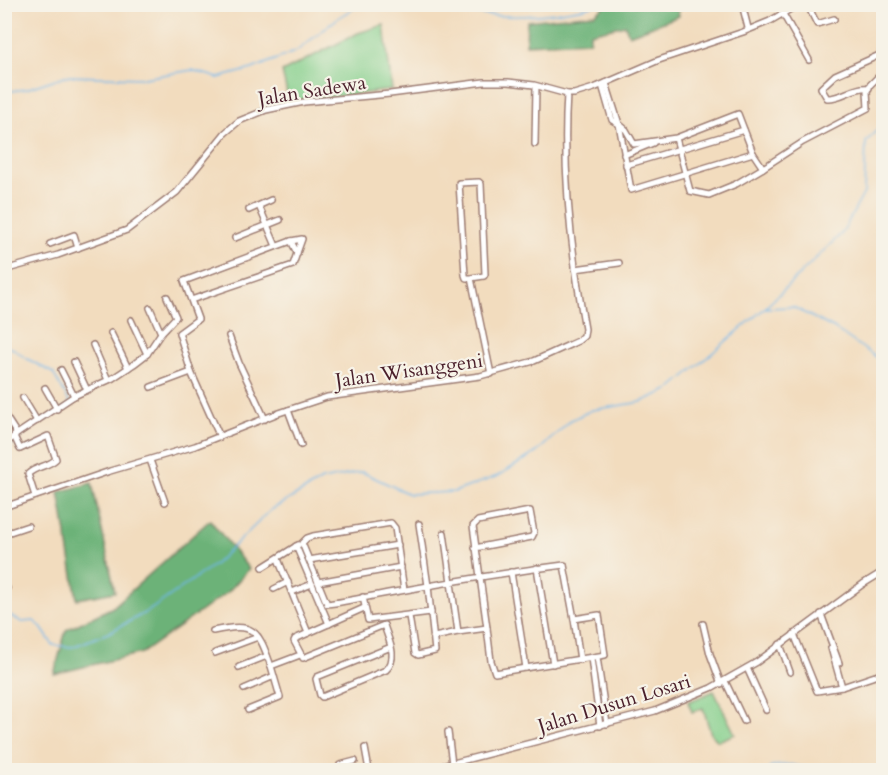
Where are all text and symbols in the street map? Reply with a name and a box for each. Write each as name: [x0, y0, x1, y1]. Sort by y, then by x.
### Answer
street label: Jalan Sadewa: [253, 69, 368, 113]
street label: Jalan Wisanggeni: [331, 347, 485, 395]
street label: Jalan Dusun Losari: [531, 667, 694, 740]

